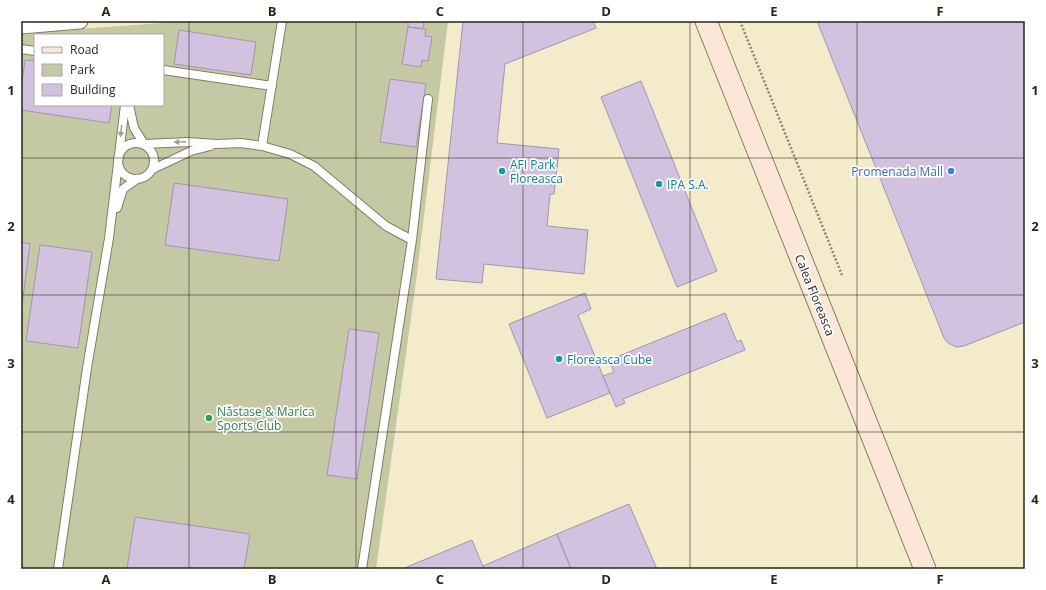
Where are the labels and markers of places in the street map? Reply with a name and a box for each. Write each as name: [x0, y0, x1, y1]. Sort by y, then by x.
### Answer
place label: AFI Park Floreasca: [510, 156, 563, 187]
place label: Promenada Mall: [851, 163, 943, 180]
marker: AFI Park Floreasca: [497, 166, 507, 176]
marker: Promenada Mall: [946, 166, 956, 176]
place label: IPA S.A.: [667, 176, 709, 193]
marker: IPA S.A.: [654, 179, 664, 189]
place label: Floreasca Cube: [567, 351, 652, 368]
marker: Floreasca Cube: [554, 354, 564, 364]
place label: Năstase & Marica Sports Club: [217, 403, 315, 434]
marker: Năstase & Marica Sports Club: [204, 413, 214, 423]

